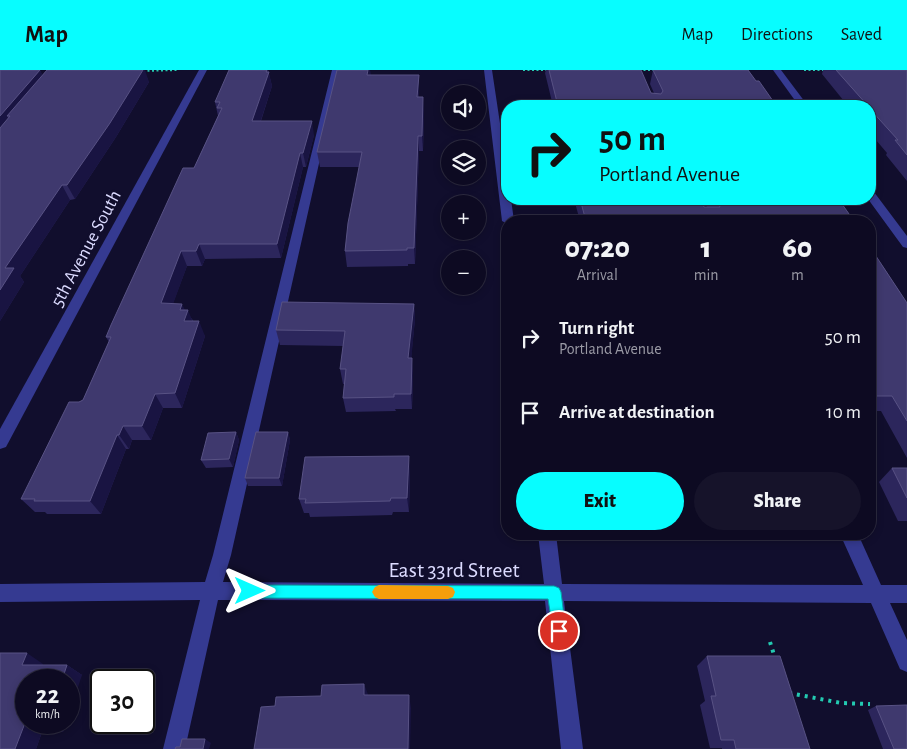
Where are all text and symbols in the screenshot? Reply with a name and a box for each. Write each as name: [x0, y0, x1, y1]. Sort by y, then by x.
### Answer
text: Map: [25, 23, 68, 47]
text: Map: [682, 26, 713, 44]
text: Directions: [741, 26, 813, 44]
text: Saved: [841, 26, 882, 44]
map controls: [441, 85, 486, 295]
button: sound: [441, 85, 486, 130]
icon: right: [516, 120, 581, 185]
text: 50 m: [599, 122, 666, 157]
button: layers: [441, 140, 486, 185]
text: Portland Avenue: [599, 163, 740, 185]
street label: 5th Avenue South: [48, 187, 125, 310]
button: +: [441, 195, 486, 240]
text: 07:20: [565, 233, 630, 263]
text: 1: [701, 233, 712, 263]
text: 60: [782, 233, 812, 263]
button: −: [441, 250, 486, 295]
text: Arrival: [577, 267, 618, 283]
text: min: [694, 267, 719, 283]
text: m: [791, 267, 804, 283]
text: Turn right: [559, 319, 634, 338]
icon: right: [516, 324, 544, 352]
text: 50 m: [825, 328, 861, 347]
text: Portland Avenue: [559, 341, 662, 357]
icon: arrive: [516, 399, 544, 427]
text: Arrive at destination: [559, 403, 715, 422]
text: 10 m: [826, 403, 861, 422]
button: Exit: [516, 472, 684, 530]
button: Share: [694, 472, 861, 530]
street label: East 33rd Street: [388, 559, 520, 581]
position arrow: [223, 564, 275, 616]
pin: [538, 610, 580, 652]
icon: arrive: [545, 617, 573, 645]
speed limit sign: 30: [90, 669, 155, 734]
text: 22: [36, 683, 59, 708]
text: km/h: [35, 708, 60, 720]

